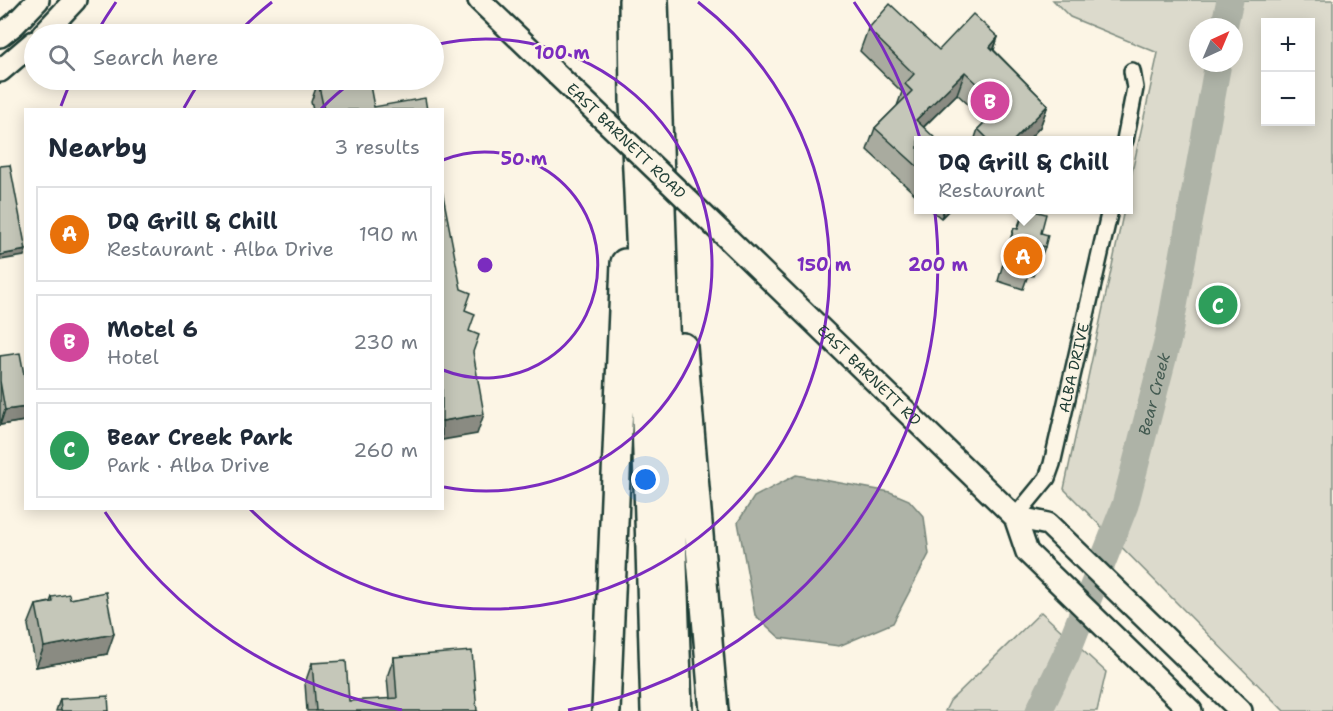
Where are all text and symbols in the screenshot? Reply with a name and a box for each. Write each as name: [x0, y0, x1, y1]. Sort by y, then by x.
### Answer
north arrow: [1189, 18, 1243, 72]
map controls: [1261, 18, 1315, 126]
button: +: [1261, 18, 1315, 72]
search box: [24, 24, 444, 90]
icon: search: [45, 41, 78, 74]
text: 100 m: [534, 41, 590, 65]
text: Search here: [93, 43, 219, 72]
button: −: [1261, 72, 1315, 126]
pin: B: [970, 78, 1010, 124]
street label: EAST BARNETT ROAD: [562, 79, 690, 203]
text: Nearby: [48, 130, 147, 165]
text: 3 results: [334, 134, 420, 160]
popup: [914, 136, 1133, 214]
text: 50 m: [501, 147, 548, 171]
text: DQ Grill & Chill: [938, 148, 1109, 177]
text: Restaurant: [938, 177, 1045, 203]
text: DQ Grill & Chill: [107, 207, 278, 236]
text: A: [62, 221, 77, 247]
text: 190 m: [359, 221, 418, 247]
pin: A: [1004, 234, 1042, 278]
text: Restaurant · Alba Drive: [107, 236, 334, 262]
text: 150 m: [797, 253, 852, 277]
text: 200 m: [908, 253, 969, 277]
centre of rings: [475, 255, 495, 275]
pin: C: [1198, 282, 1238, 328]
text: Motel 6: [107, 315, 198, 344]
street label: EAST BARNETT RD: [813, 320, 925, 430]
street label: ALBA DRIVE: [1054, 321, 1094, 415]
text: B: [63, 329, 76, 355]
text: 230 m: [353, 329, 418, 355]
text: Hotel: [107, 344, 159, 370]
water label: Bear Creek: [1133, 350, 1175, 438]
text: Bear Creek Park: [107, 423, 293, 452]
text: C: [63, 437, 76, 463]
text: 260 m: [353, 437, 418, 463]
text: Park · Alba Drive: [107, 452, 270, 478]
your location: [631, 465, 660, 494]

